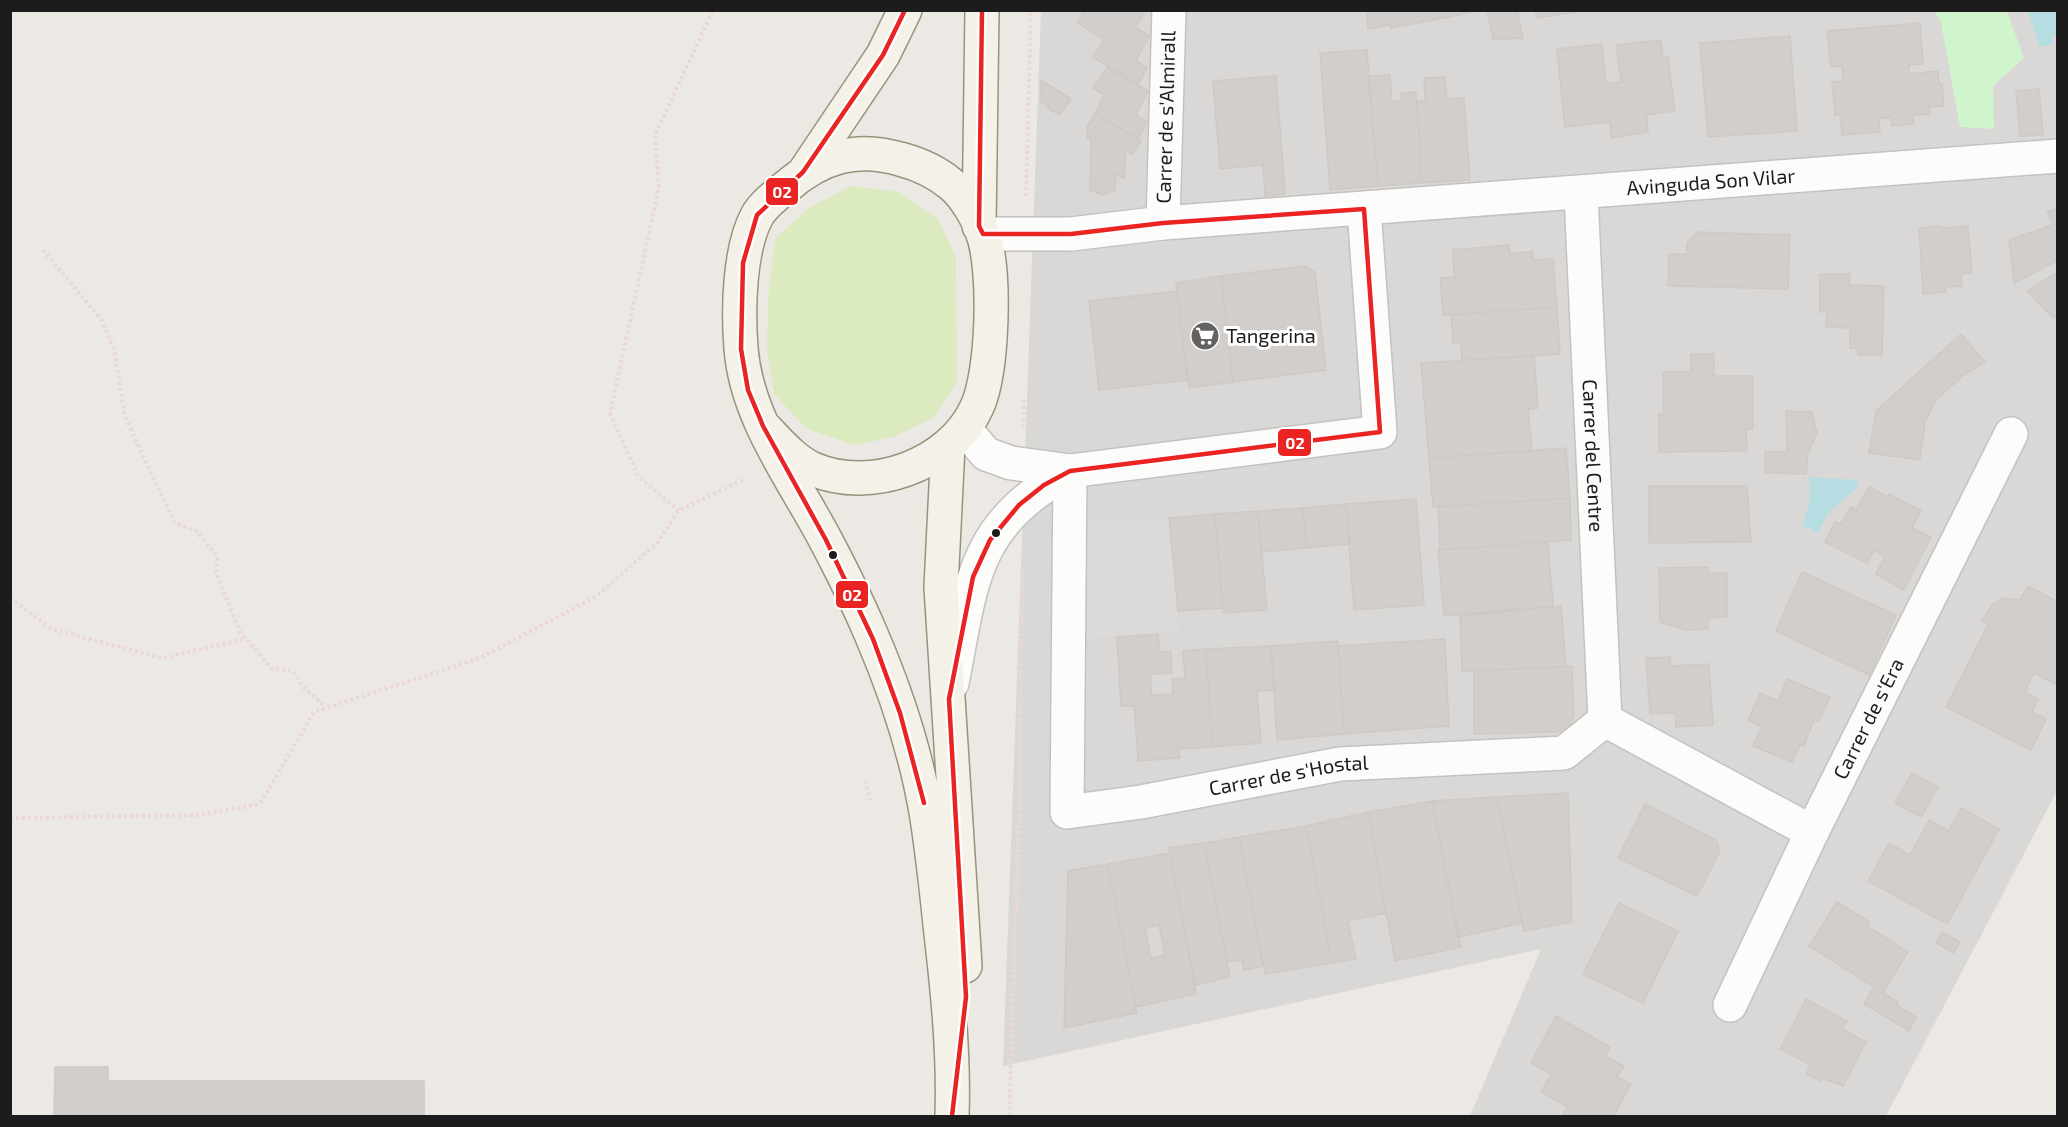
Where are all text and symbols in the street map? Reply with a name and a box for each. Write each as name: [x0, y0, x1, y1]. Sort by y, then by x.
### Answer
street label: Carrer de s'Almirall: [1151, 30, 1179, 204]
street label: Avinguda Son Vilar: [1626, 163, 1796, 199]
line badge: 02: [765, 177, 799, 206]
text: 02: [772, 182, 792, 201]
supermarket icon: Tangerina: [1189, 320, 1221, 352]
place label: Tangerina: [1226, 323, 1316, 347]
street label: Carrer del Centre: [1578, 379, 1609, 533]
line badge: 02: [1277, 428, 1312, 457]
text: 02: [1285, 433, 1305, 452]
unlabelled marker: [990, 527, 1002, 539]
unlabelled marker: [827, 549, 839, 561]
line badge: 02: [835, 580, 869, 609]
text: 02: [842, 585, 862, 604]
street label: Carrer de s'Era: [1827, 654, 1908, 783]
street label: Carrer de s'Hostal: [1207, 750, 1369, 800]

